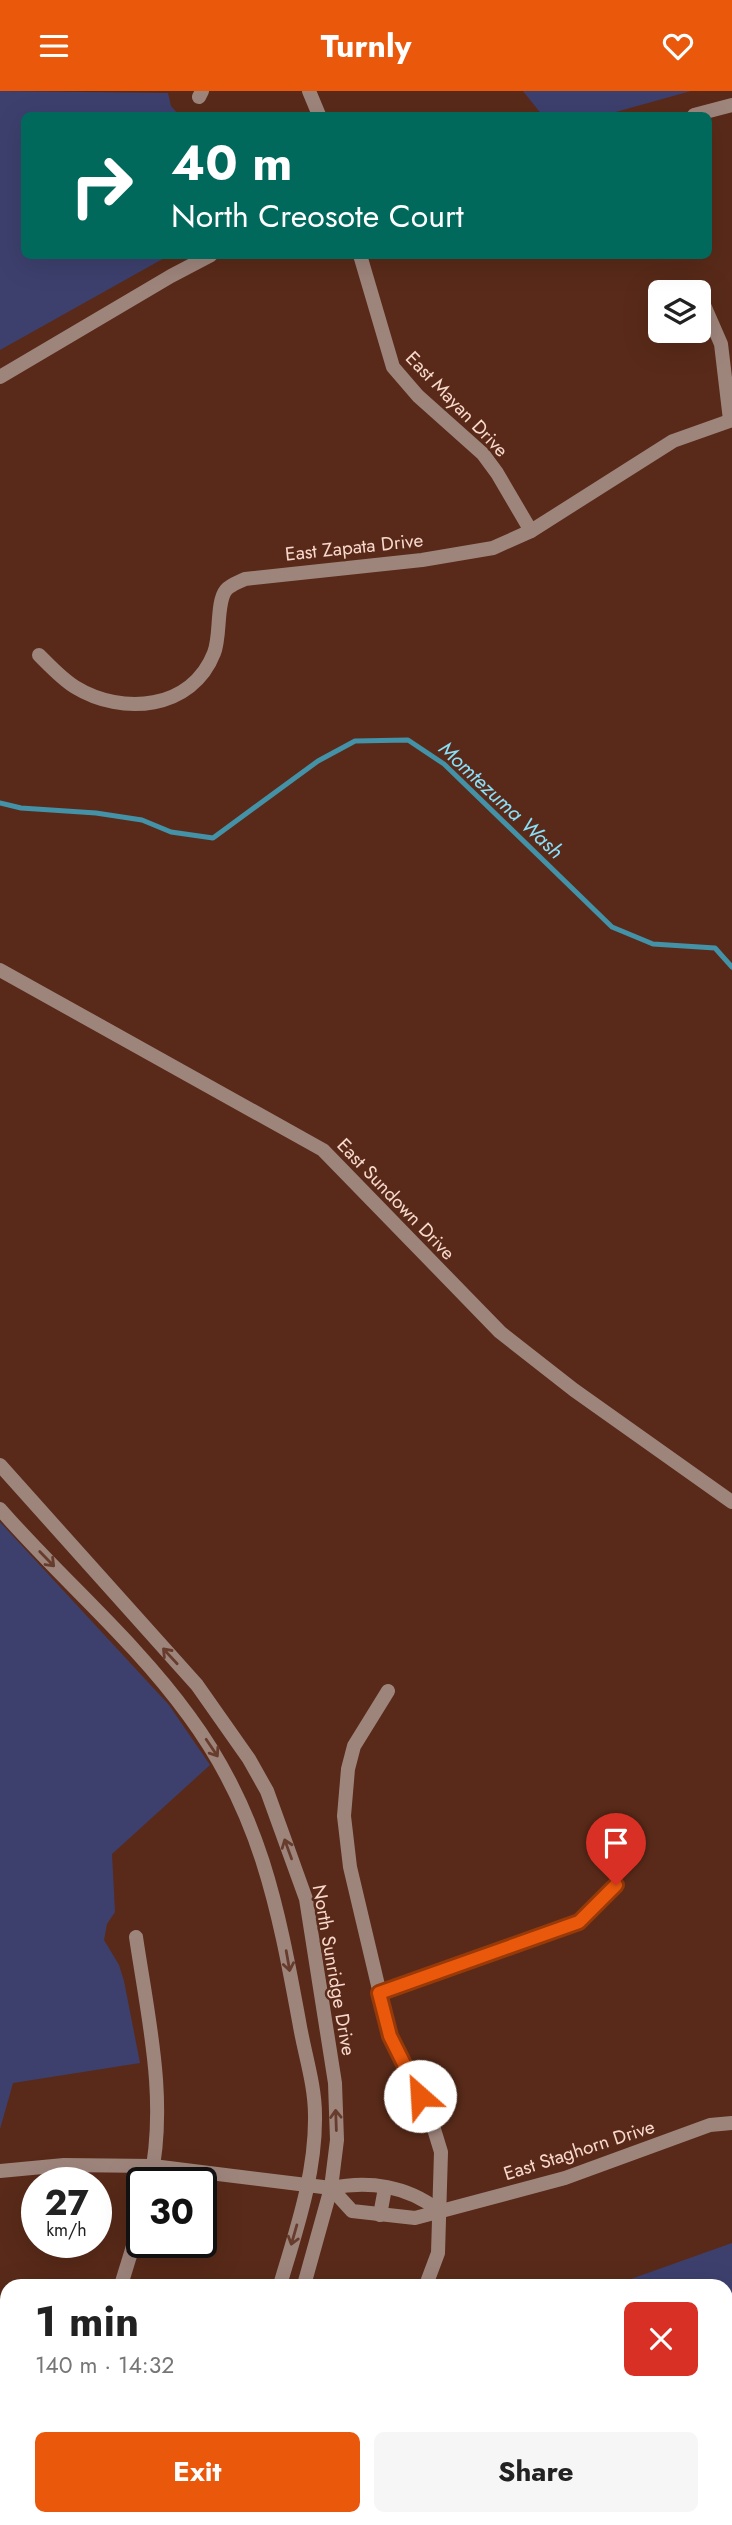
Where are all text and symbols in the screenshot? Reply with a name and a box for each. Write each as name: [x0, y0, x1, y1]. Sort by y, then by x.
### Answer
text: Turnly: [321, 23, 411, 69]
icon: menu: [35, 27, 73, 65]
icon: heart: [659, 27, 697, 65]
text: 40 m: [171, 128, 293, 198]
icon: right: [56, 140, 147, 231]
text: North Creosote Court: [171, 193, 464, 239]
map controls: [648, 280, 711, 343]
button: layers: [648, 280, 711, 343]
street label: East Mayan Drive: [400, 345, 515, 463]
street label: East Zapata Drive: [284, 526, 425, 568]
water label: Momtezuma Wash: [432, 734, 570, 866]
street label: East Sundown Drive: [331, 1132, 461, 1266]
one-way arrow: [38, 1550, 55, 1567]
one-way arrow: [162, 1648, 179, 1665]
one-way arrow: [205, 1738, 219, 1758]
pin: [586, 1813, 646, 1885]
icon: arrive: [597, 1824, 635, 1862]
one-way arrow: [281, 1838, 293, 1860]
street label: North Sunridge Drive: [306, 1882, 362, 2058]
one-way arrow: [282, 1949, 295, 1972]
position arrow: [383, 2059, 457, 2133]
one-way arrow: [330, 2109, 343, 2132]
street label: East Staghorn Drive: [500, 2113, 658, 2187]
speed limit sign: 30: [126, 2167, 217, 2258]
text: 27: [44, 2178, 89, 2228]
text: km/h: [46, 2217, 87, 2243]
one-way arrow: [287, 2224, 300, 2246]
text: 1 min: [35, 2291, 139, 2352]
button: close: [624, 2302, 698, 2376]
text: 140 m · 14:32: [35, 2348, 174, 2382]
button: Exit: [35, 2432, 360, 2512]
button: Share: [374, 2432, 698, 2512]

